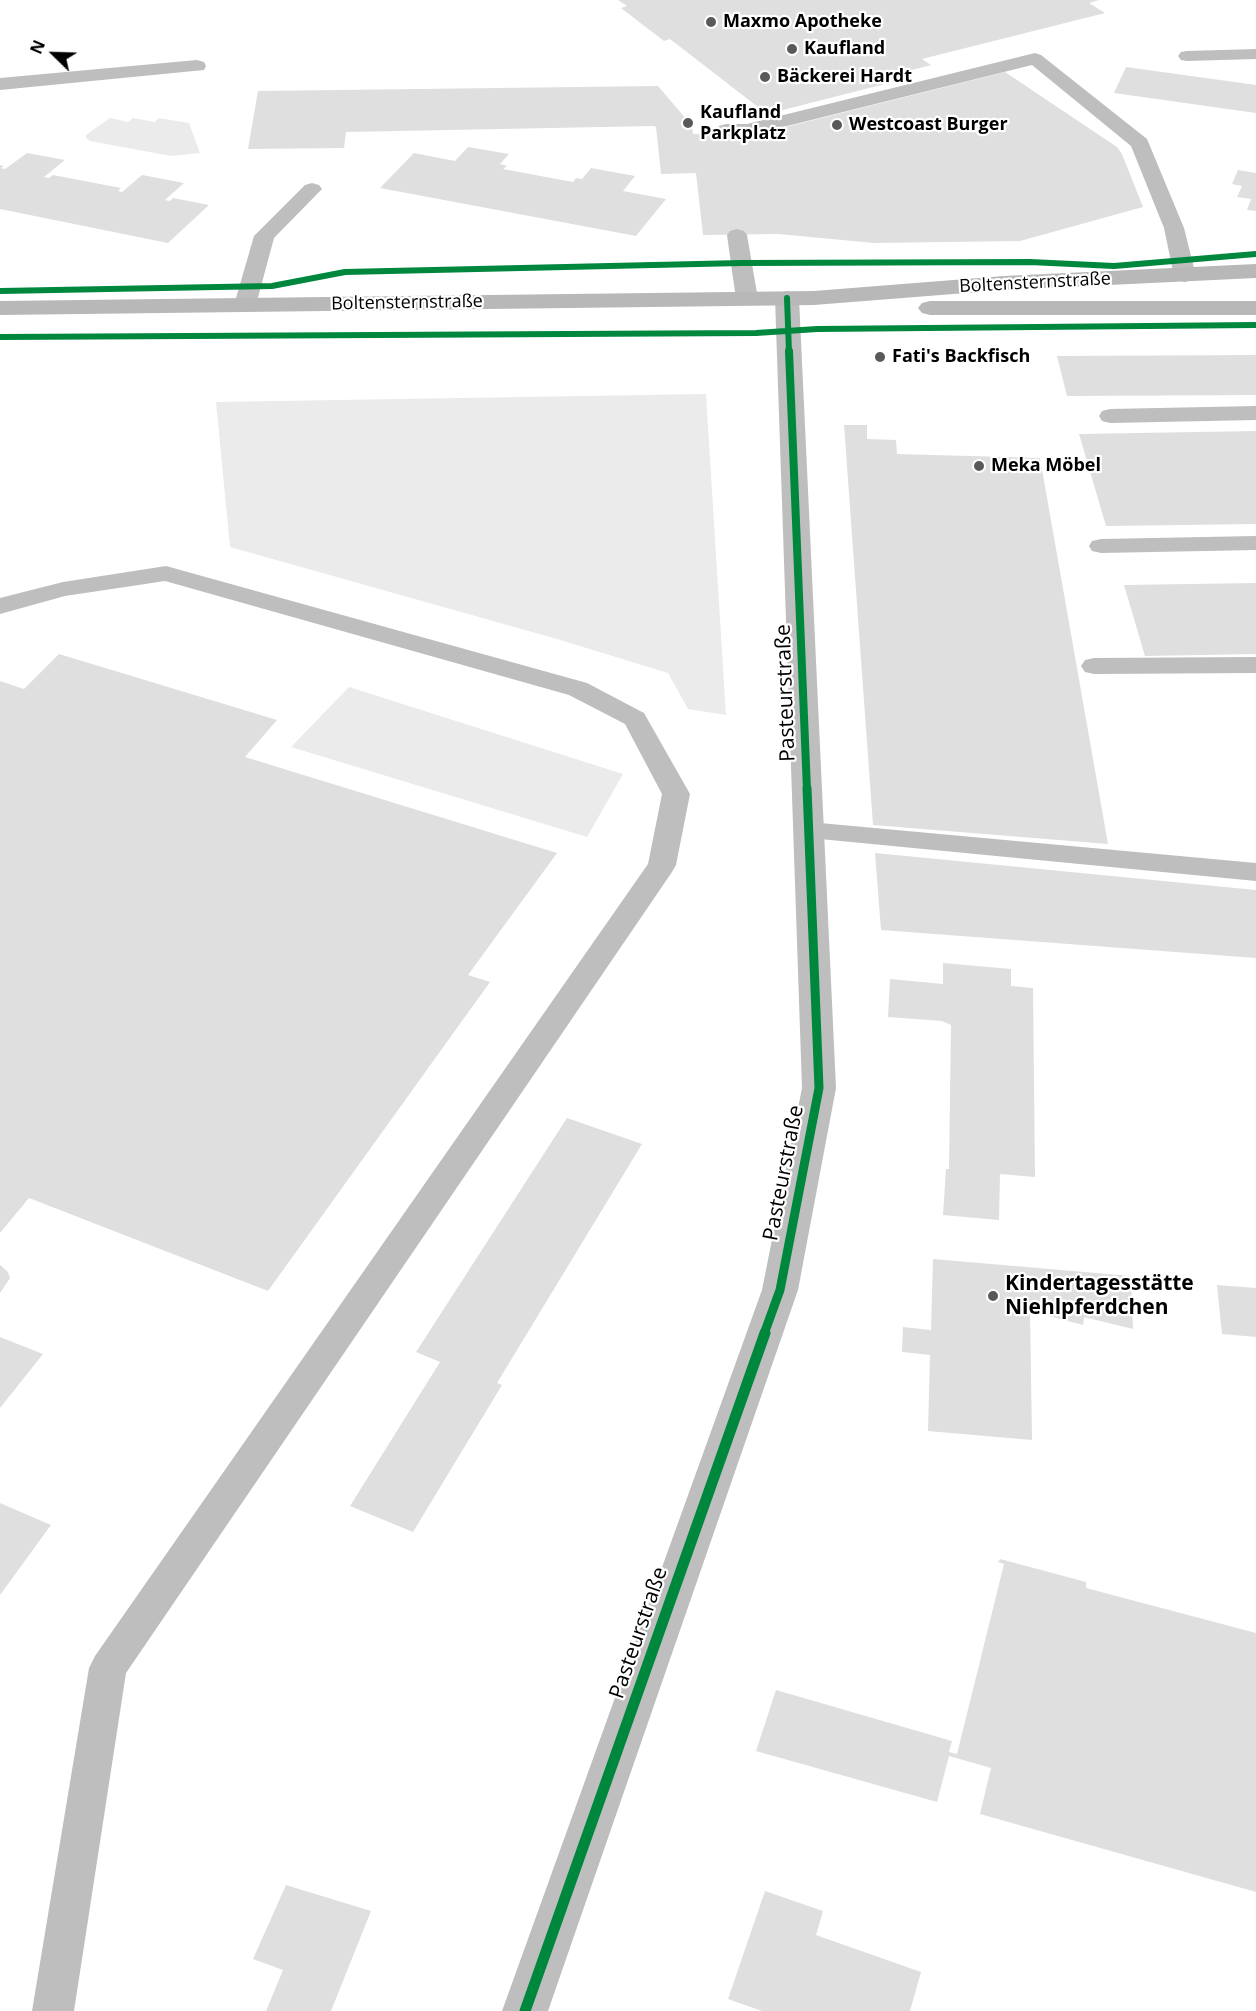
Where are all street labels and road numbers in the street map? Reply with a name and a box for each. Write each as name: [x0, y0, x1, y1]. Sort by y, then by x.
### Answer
street label: Boltensternstraße: [959, 268, 1111, 298]
street label: Boltensternstraße: [331, 291, 483, 315]
street label: Pasteurstraße: [771, 624, 801, 762]
street label: Pasteurstraße: [758, 1103, 810, 1243]
street label: Pasteurstraße: [605, 1564, 673, 1702]

